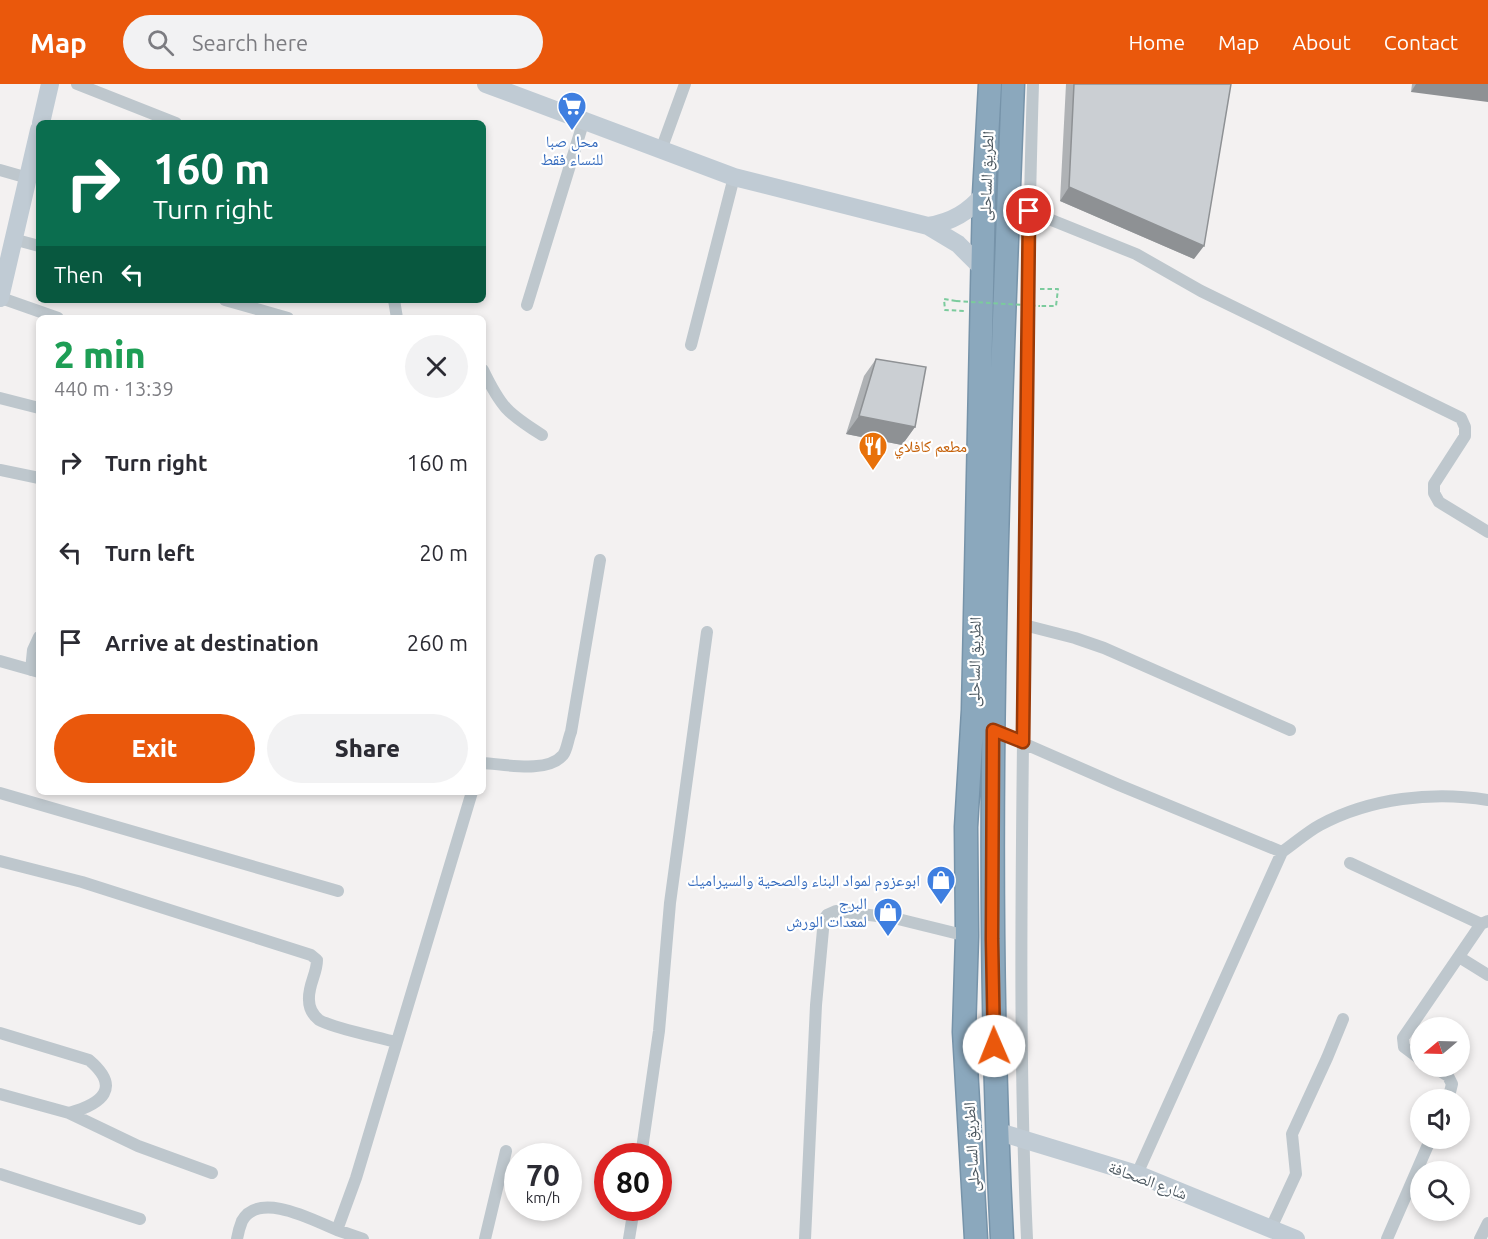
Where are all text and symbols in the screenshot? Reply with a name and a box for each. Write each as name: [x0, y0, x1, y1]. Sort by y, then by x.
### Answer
search box: [123, 15, 543, 69]
icon: search: [144, 26, 177, 59]
text: Map: [30, 27, 87, 58]
text: Search here: [192, 30, 308, 55]
text: Home: [1128, 30, 1185, 54]
text: Map: [1218, 30, 1259, 54]
text: About: [1292, 30, 1351, 54]
text: Contact: [1384, 30, 1458, 54]
supermarket icon: محل صبا للنساء فقط: [556, 90, 588, 132]
street label: الطريق الساحلى: [975, 131, 999, 221]
place label: محل صبا للنساء فقط: [541, 132, 603, 168]
icon: right: [54, 144, 132, 222]
text: 160 m: [153, 145, 270, 192]
pin: [1003, 185, 1054, 236]
text: Turn right: [153, 194, 273, 224]
icon: arrive: [1012, 194, 1045, 227]
icon: left: [116, 258, 149, 291]
text: Then: [54, 262, 104, 287]
text: 2 min: [54, 334, 146, 375]
button: close: [405, 335, 468, 398]
text: 440 m · 13:39: [54, 377, 174, 400]
restaurant icon: مطعم كافلاي: [857, 430, 889, 472]
place label: مطعم كافلاي: [894, 437, 967, 459]
icon: right: [54, 446, 87, 479]
text: Turn right: [105, 450, 207, 475]
text: 160 m: [407, 450, 468, 475]
icon: left: [54, 536, 87, 569]
text: Turn left: [105, 540, 195, 565]
text: 20 m: [419, 540, 468, 565]
street label: الطريق الساحلى: [964, 617, 986, 707]
icon: arrive: [54, 626, 87, 659]
text: Arrive at destination: [105, 630, 319, 655]
text: 260 m: [407, 630, 468, 655]
button: Exit: [54, 714, 255, 783]
button: Share: [267, 714, 468, 783]
shop icon: ابوعزوم لمواد البناء والصحية والسيراميك: [925, 864, 957, 906]
place label: ابوعزوم لمواد البناء والصحية والسيراميك: [687, 871, 920, 891]
place label: البرج لمعدات الورش: [786, 894, 867, 932]
shop icon: البرج لمعدات الورش: [872, 896, 904, 938]
position arrow: [962, 1014, 1026, 1078]
north arrow: [1410, 1017, 1470, 1077]
map controls: [1410, 1017, 1470, 1221]
button: sound: [1410, 1089, 1470, 1149]
street label: الطريق الساحلى: [960, 1101, 984, 1192]
speed limit sign: 80: [594, 1143, 672, 1221]
street label: شارع الصحافة: [1106, 1157, 1190, 1204]
text: 70: [526, 1158, 560, 1192]
button: search: [1410, 1161, 1470, 1221]
text: km/h: [526, 1189, 560, 1206]

